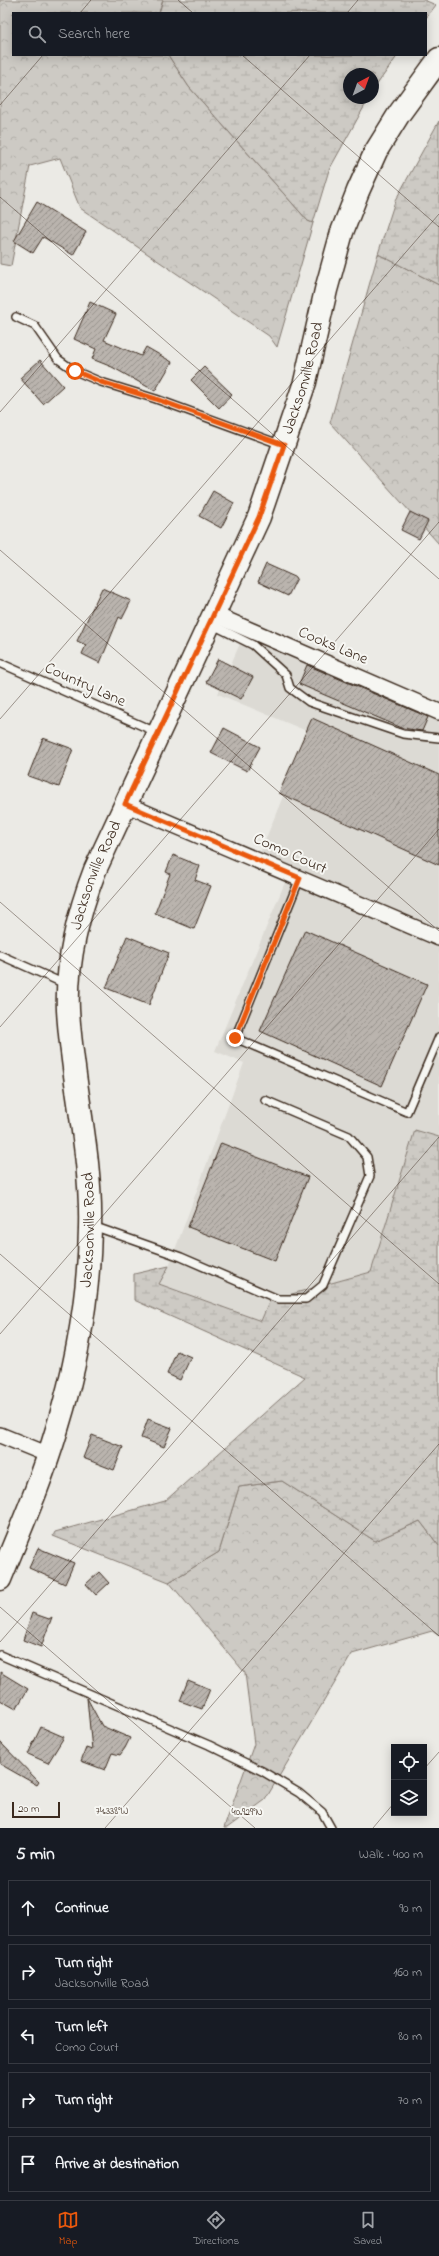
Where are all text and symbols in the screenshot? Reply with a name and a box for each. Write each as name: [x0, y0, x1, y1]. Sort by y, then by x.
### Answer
search box: [12, 12, 427, 56]
icon: search: [26, 23, 48, 45]
text: Search here: [58, 23, 130, 45]
north arrow: [343, 68, 379, 104]
street label: Jacksonville Road: [276, 320, 330, 437]
route start: [66, 362, 84, 380]
street label: Cooks Lane: [294, 621, 372, 672]
street label: Country Lane: [40, 656, 130, 714]
street label: Jacksonville Road: [65, 817, 128, 932]
street label: Como Court: [249, 827, 331, 881]
route end: [226, 1029, 244, 1047]
street label: Jacksonville Road: [74, 1171, 102, 1289]
map controls: [391, 1744, 427, 1816]
button: locate: [391, 1744, 427, 1780]
button: layers: [391, 1780, 427, 1816]
scale bar: [12, 1800, 60, 1819]
text: 20 m: [18, 1801, 40, 1817]
text: 74.338°W: [96, 1804, 129, 1819]
text: 40.929°N: [232, 1805, 263, 1820]
text: 5 min: [16, 1842, 55, 1867]
text: Walk · 400 m: [359, 1845, 423, 1864]
icon: ahead: [17, 1897, 39, 1919]
text: Continue: [55, 1897, 109, 1919]
text: 90 m: [399, 1899, 422, 1918]
text: Turn right: [55, 1952, 113, 1974]
icon: right: [17, 1961, 39, 1983]
text: 160 m: [393, 1963, 422, 1982]
text: Jacksonville Road: [55, 1974, 149, 1993]
text: Turn left: [55, 2016, 108, 2038]
icon: left: [17, 2025, 39, 2047]
text: 80 m: [398, 2027, 422, 2046]
text: Como Court: [55, 2038, 119, 2057]
icon: right: [17, 2089, 39, 2111]
text: Turn right: [55, 2089, 113, 2111]
text: 70 m: [398, 2091, 422, 2110]
icon: arrive: [17, 2153, 39, 2175]
text: Arrive at destination: [55, 2153, 179, 2175]
tab: Map: [57, 2209, 79, 2249]
tab: Directions: [193, 2209, 239, 2249]
tab: Saved: [353, 2209, 382, 2249]

